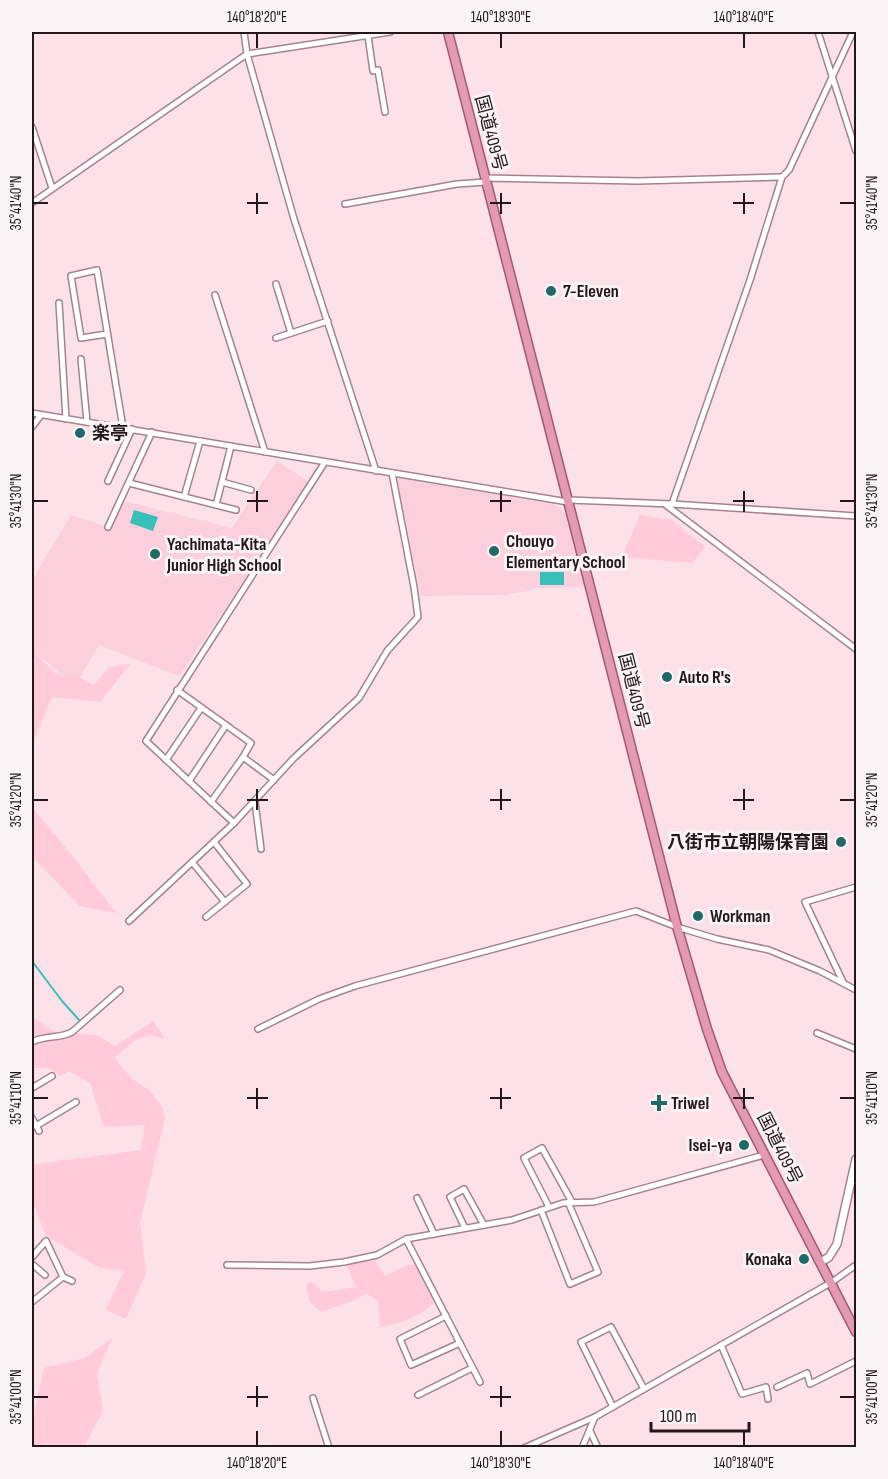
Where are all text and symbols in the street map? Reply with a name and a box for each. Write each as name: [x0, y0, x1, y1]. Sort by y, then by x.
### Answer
text: 140°18'20"E: [227, 8, 287, 27]
text: 140°18'30"E: [471, 8, 531, 27]
text: 140°18'40"E: [714, 8, 774, 27]
street label: 国道409号: [470, 93, 511, 173]
text: 35°41'40"N: [7, 175, 26, 231]
text: 35°41'40"N: [863, 175, 882, 231]
place label: 7-Eleven: [563, 281, 619, 302]
marker: 7-Eleven: [544, 284, 558, 298]
place label: 楽亭: [92, 423, 128, 444]
marker: 楽亭: [73, 426, 87, 440]
text: 35°41'30"N: [7, 473, 26, 529]
text: 35°41'30"N: [863, 473, 882, 529]
place label: Chouyo Elementary School: [506, 531, 625, 573]
place label: Yachimata-Kita Junior High School: [166, 534, 282, 576]
marker: Chouyo Elementary School: [487, 544, 501, 558]
marker: Yachimata-Kita Junior High School: [148, 547, 162, 561]
street label: 国道409号: [614, 651, 653, 731]
place label: Auto R's: [678, 667, 731, 688]
marker: Auto R's: [660, 670, 674, 684]
text: 35°41'20"N: [7, 773, 26, 827]
text: 35°41'20"N: [863, 773, 882, 827]
place label: 八街市立朝陽保育園: [667, 832, 829, 853]
marker: 八街市立朝陽保育園: [834, 835, 848, 849]
place label: Workman: [710, 906, 770, 927]
marker: Workman: [691, 909, 705, 923]
text: 35°41'10"N: [7, 1071, 26, 1125]
text: 35°41'10"N: [863, 1071, 882, 1125]
place label: Triwel: [671, 1093, 709, 1114]
marker: Triwel: [652, 1096, 666, 1110]
street label: 国道409号: [753, 1109, 807, 1188]
place label: Isei-ya: [688, 1135, 732, 1156]
marker: Isei-ya: [737, 1138, 751, 1152]
place label: Konaka: [745, 1249, 792, 1270]
marker: Konaka: [797, 1252, 811, 1266]
text: 35°41'00"N: [7, 1369, 26, 1425]
text: 35°41'00"N: [863, 1369, 882, 1425]
scale bar: [651, 1395, 748, 1433]
text: 100 m: [660, 1406, 697, 1427]
text: 140°18'20"E: [227, 1454, 287, 1473]
text: 140°18'30"E: [471, 1454, 531, 1473]
text: 140°18'40"E: [714, 1454, 774, 1473]

